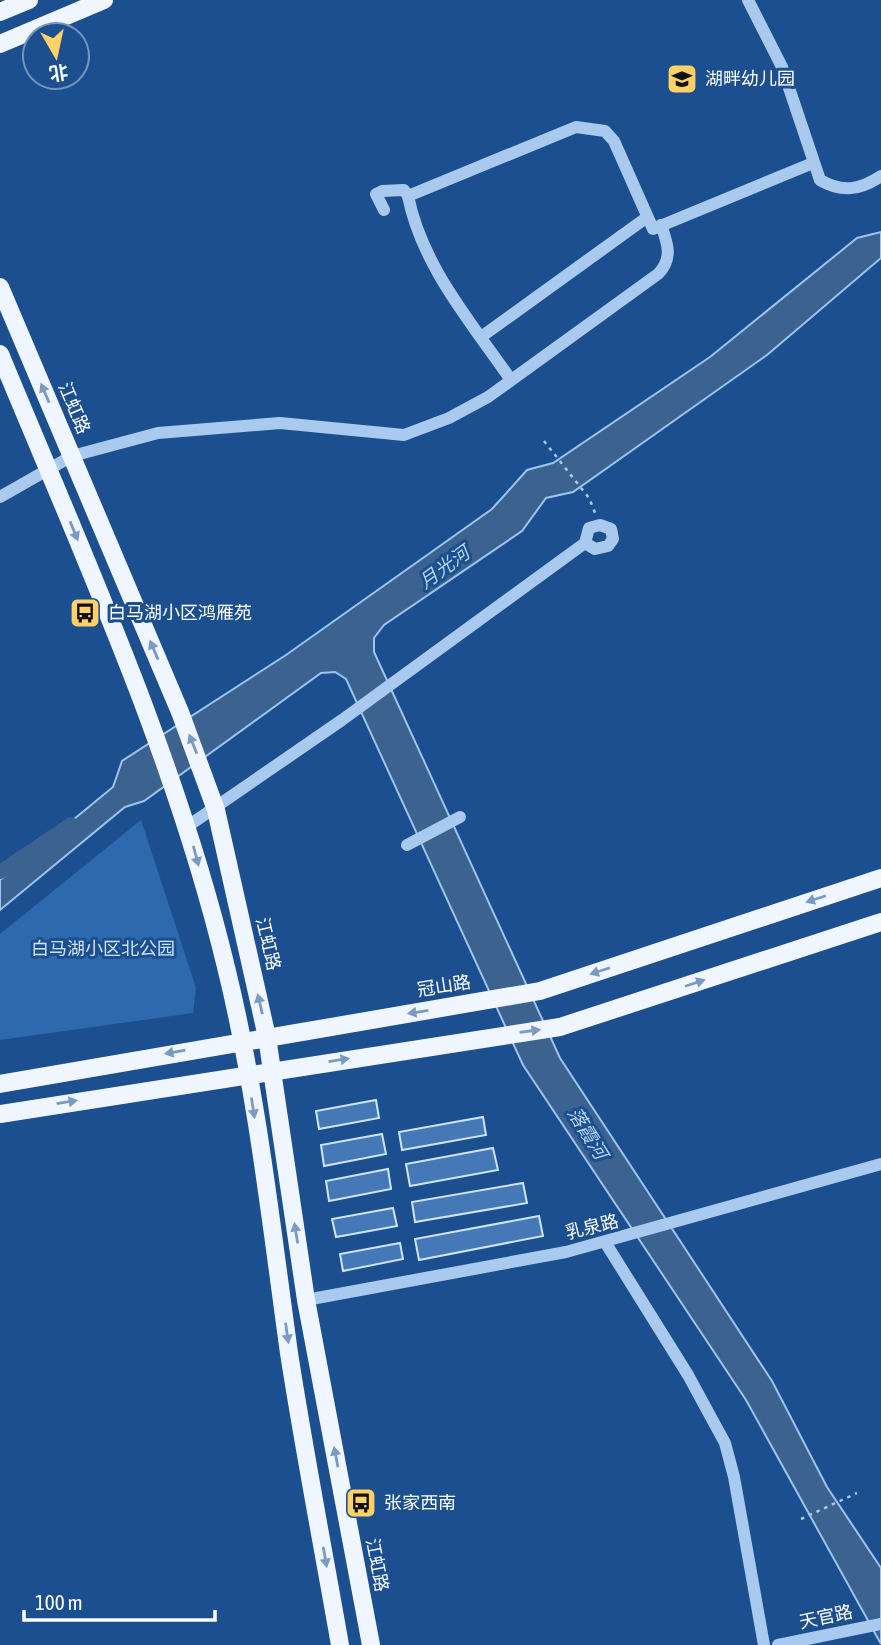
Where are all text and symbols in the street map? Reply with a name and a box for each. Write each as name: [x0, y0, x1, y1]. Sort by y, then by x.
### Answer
north arrow: [21, 21, 91, 91]
text: 北: [48, 60, 70, 85]
school or university icon: 湖畔幼儿园: [665, 62, 699, 96]
place label: 湖畔幼儿园: [705, 68, 795, 89]
street label: 江虹路: [54, 379, 95, 437]
one-way arrow: [39, 383, 51, 403]
one-way arrow: [68, 520, 79, 541]
water label: 月光河: [414, 539, 477, 593]
bus stop icon: 白马湖小区鸿雁苑: [68, 596, 102, 630]
place label: 白马湖小区鸿雁苑: [108, 602, 252, 623]
one-way arrow: [148, 639, 159, 660]
one-way arrow: [187, 733, 198, 754]
one-way arrow: [191, 845, 201, 866]
one-way arrow: [806, 894, 827, 905]
street label: 江虹路: [252, 915, 285, 973]
park label: 白马湖小区北公园: [31, 938, 175, 959]
one-way arrow: [590, 966, 611, 977]
street label: 冠山路: [416, 971, 472, 1000]
one-way arrow: [684, 977, 705, 988]
one-way arrow: [254, 992, 265, 1014]
one-way arrow: [407, 1006, 429, 1017]
one-way arrow: [519, 1026, 541, 1037]
one-way arrow: [164, 1047, 186, 1058]
one-way arrow: [328, 1055, 350, 1066]
one-way arrow: [56, 1096, 78, 1107]
one-way arrow: [248, 1097, 259, 1119]
water label: 落霞河: [564, 1103, 615, 1166]
street label: 乳泉路: [563, 1210, 621, 1243]
one-way arrow: [290, 1222, 301, 1244]
one-way arrow: [281, 1322, 292, 1344]
one-way arrow: [330, 1446, 341, 1468]
bus stop icon: 张家西南: [344, 1486, 378, 1520]
place label: 张家西南: [384, 1492, 456, 1513]
street label: 江虹路: [362, 1536, 393, 1593]
one-way arrow: [320, 1546, 331, 1568]
scale bar: [24, 1578, 215, 1622]
text: 100 m: [35, 1590, 83, 1614]
street label: 天官路: [797, 1601, 854, 1632]

